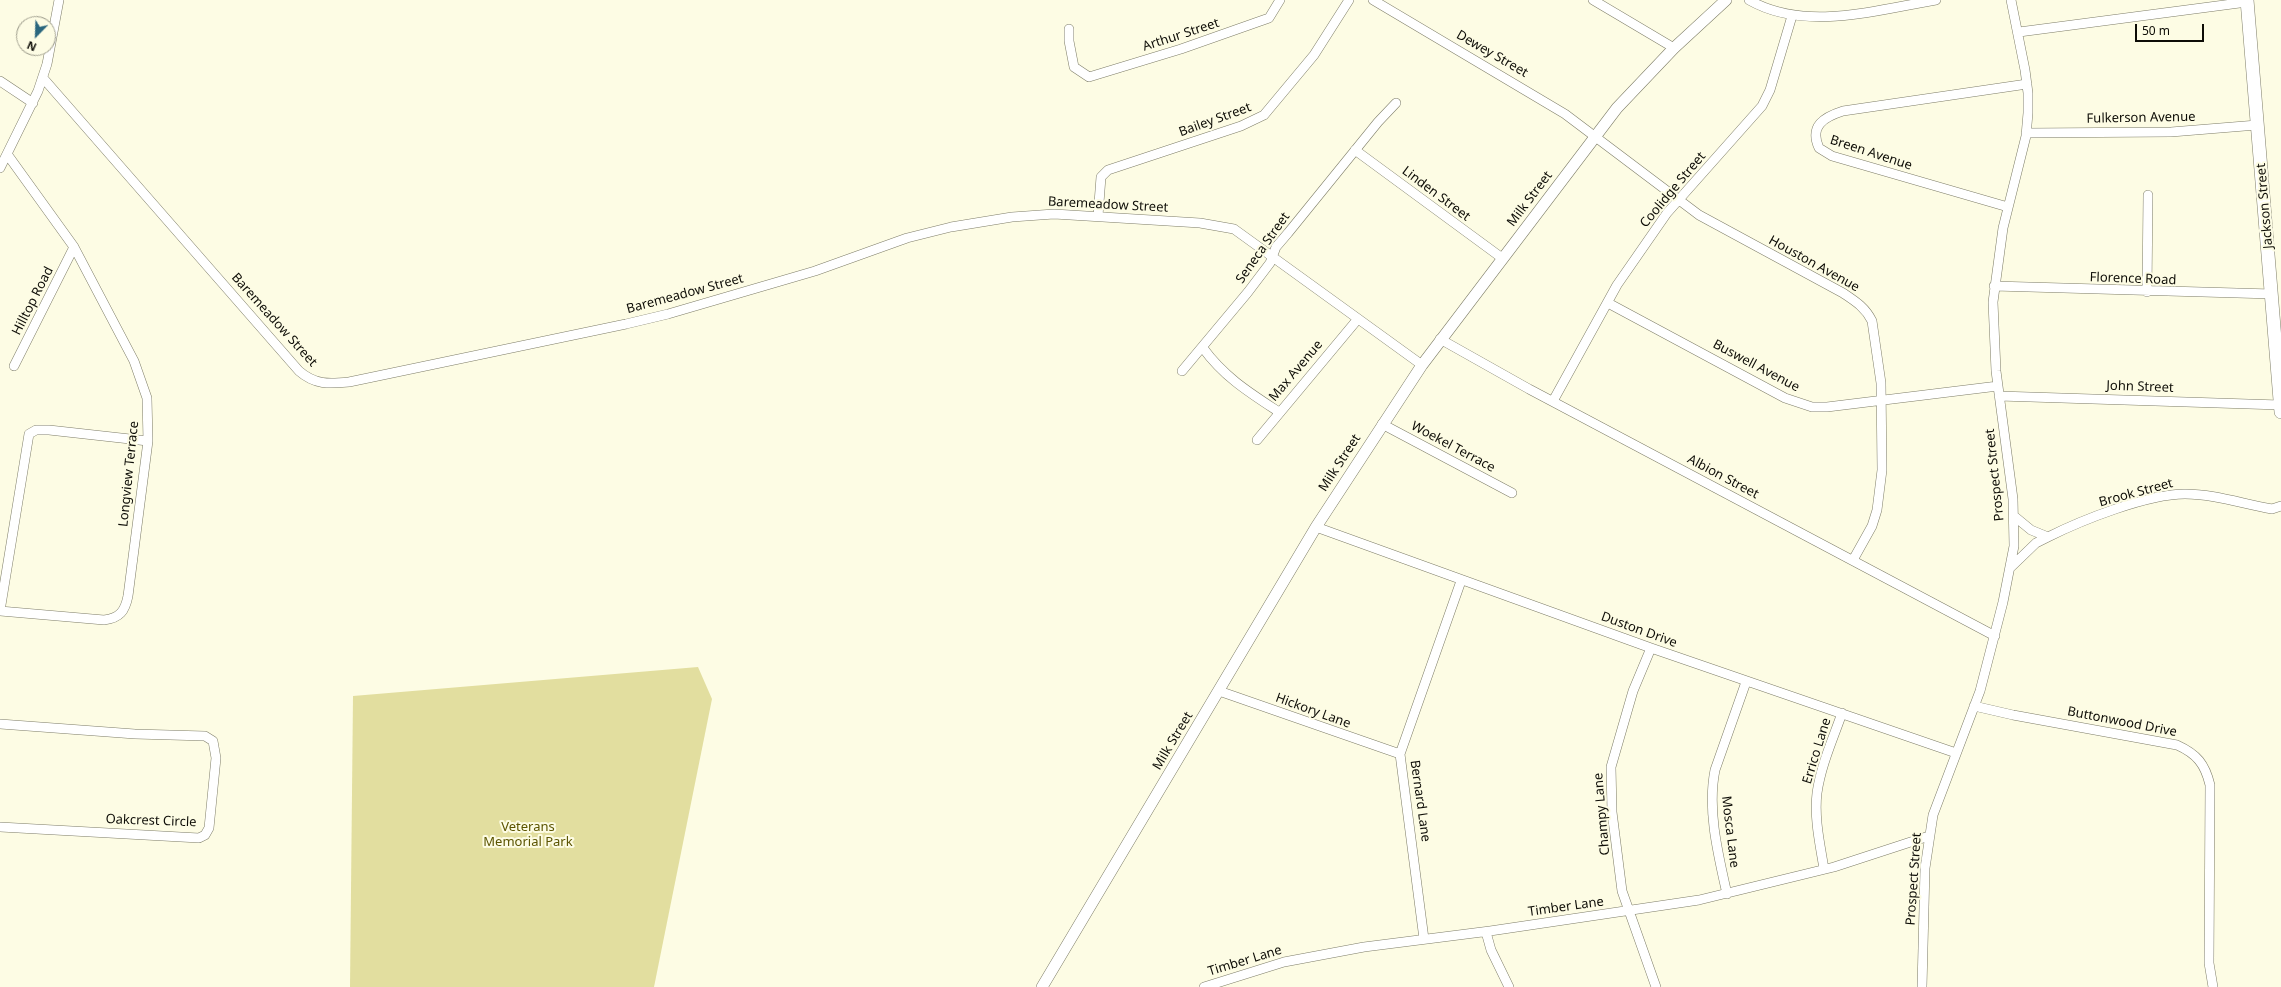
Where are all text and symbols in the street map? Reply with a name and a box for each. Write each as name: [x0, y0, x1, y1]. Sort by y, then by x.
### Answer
street label: Arthur Street: [1141, 15, 1221, 55]
north arrow: [16, 16, 56, 56]
scale bar: [2137, 16, 2206, 42]
text: 50 m: [2142, 22, 2170, 39]
street label: Dewey Street: [1453, 27, 1531, 81]
text: N: [24, 38, 39, 55]
street label: Bailey Street: [1177, 100, 1253, 140]
street label: Fulkerson Avenue: [2086, 109, 2196, 127]
street label: Breen Avenue: [1828, 132, 1914, 174]
street label: Coolidge Street: [1637, 149, 1709, 231]
street label: Linden Street: [1399, 163, 1473, 225]
street label: Jackson Street: [2253, 163, 2277, 249]
street label: Milk Street: [1504, 168, 1556, 230]
street label: Baremeadow Street: [1047, 194, 1169, 216]
street label: Seneca Street: [1233, 210, 1293, 286]
street label: Houston Avenue: [1766, 233, 1862, 295]
street label: Hilltop Road: [9, 264, 57, 338]
street label: Baremeadow Street: [228, 270, 320, 370]
street label: Florence Road: [2089, 270, 2177, 288]
street label: Baremeadow Street: [625, 271, 745, 317]
street label: Max Avenue: [1266, 337, 1326, 405]
street label: Buswell Avenue: [1710, 337, 1802, 395]
street label: John Street: [2106, 378, 2174, 396]
street label: Woekel Terrace: [1408, 418, 1498, 476]
street label: Longview Terrace: [116, 420, 142, 528]
street label: Prospect Street: [1982, 428, 2008, 522]
street label: Milk Street: [1316, 431, 1364, 495]
street label: Albion Street: [1685, 452, 1761, 502]
street label: Brook Street: [2097, 476, 2175, 510]
street label: Duston Drive: [1599, 609, 1679, 651]
street label: Hickory Lane: [1273, 690, 1353, 732]
street label: Buttonwood Drive: [2066, 704, 2178, 740]
street label: Milk Street: [1150, 709, 1196, 773]
street label: Errico Lane: [1800, 716, 1834, 786]
street label: Bernard Lane: [1407, 759, 1433, 843]
street label: Champy Lane: [1591, 772, 1613, 856]
street label: Mosca Lane: [1718, 795, 1742, 869]
street label: Oakcrest Circle: [105, 812, 197, 830]
park label: Veterans Memorial Park: [483, 819, 573, 850]
street label: Prospect Street: [1903, 832, 1925, 926]
street label: Timber Lane: [1527, 894, 1605, 920]
street label: Timber Lane: [1206, 942, 1284, 980]

